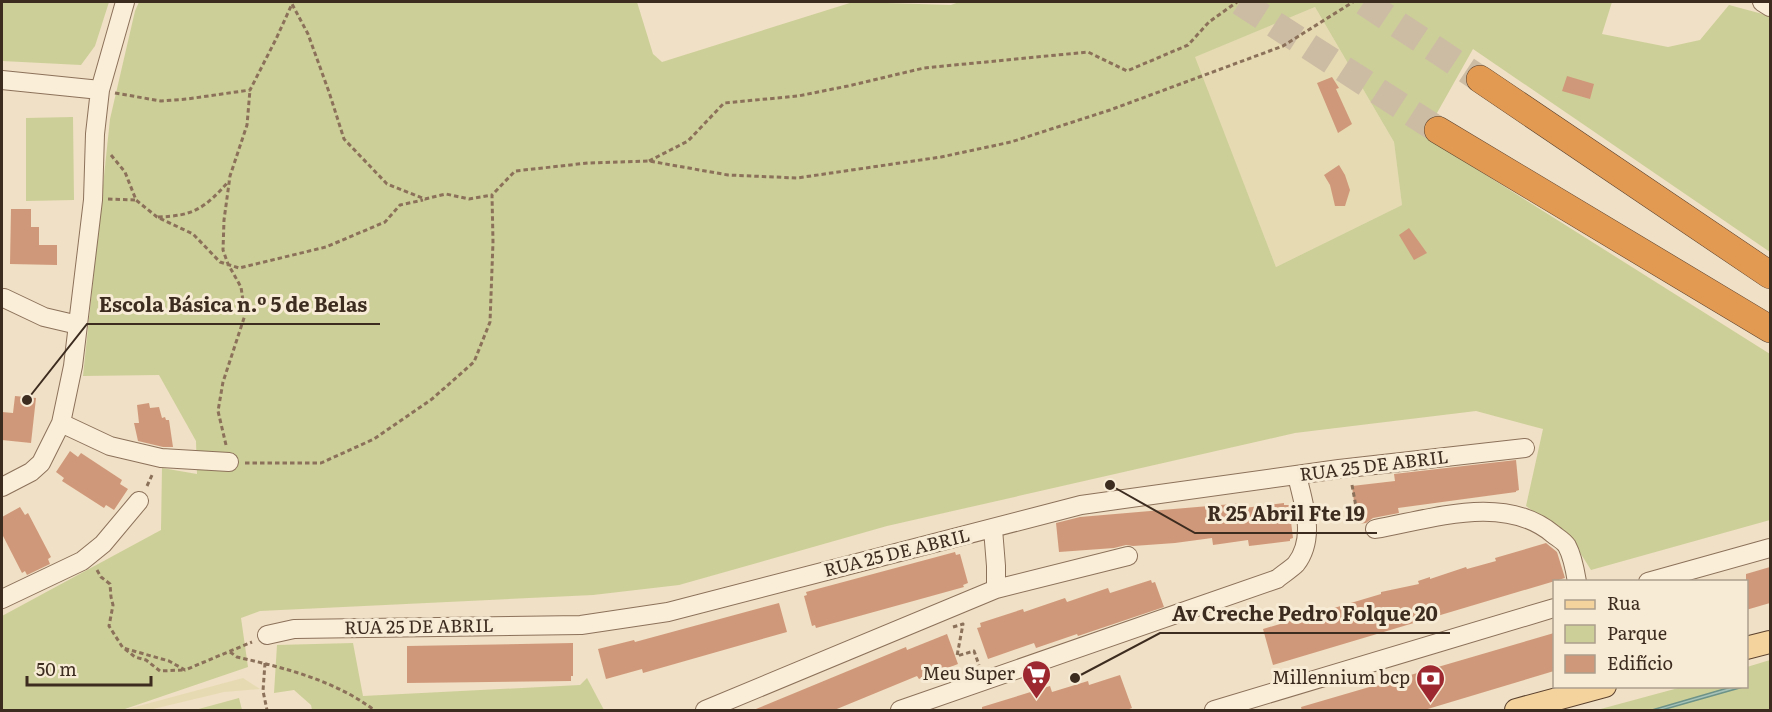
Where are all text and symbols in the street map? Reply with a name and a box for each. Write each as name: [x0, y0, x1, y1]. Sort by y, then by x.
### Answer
callout: Escola Básica n.º 5 de Belas: [87, 286, 380, 324]
text: Escola Básica n.º 5 de Belas: [99, 288, 367, 318]
street label: RUA 25 DE ABRIL: [1298, 442, 1450, 487]
callout: R 25 Abril Fte 19: [1195, 495, 1377, 533]
text: R 25 Abril Fte 19: [1207, 497, 1365, 527]
street label: RUA 25 DE ABRIL: [821, 520, 973, 583]
legend: [1553, 580, 1748, 688]
text: Rua: [1607, 589, 1641, 616]
callout: Av Creche Pedro Folque 20: [1160, 595, 1450, 633]
text: Av Creche Pedro Folque 20: [1172, 597, 1438, 627]
street label: RUA 25 DE ABRIL: [344, 611, 494, 640]
text: Parque: [1607, 619, 1667, 646]
scale bar: [27, 649, 152, 687]
text: Edifício: [1607, 649, 1673, 676]
text: 50 m: [36, 655, 77, 682]
supermarket icon: Meu Super: [1020, 658, 1052, 700]
place label: Meu Super: [922, 659, 1015, 686]
bank icon: Millennium bcp: [1415, 662, 1447, 704]
place label: Millennium bcp: [1272, 663, 1410, 690]

